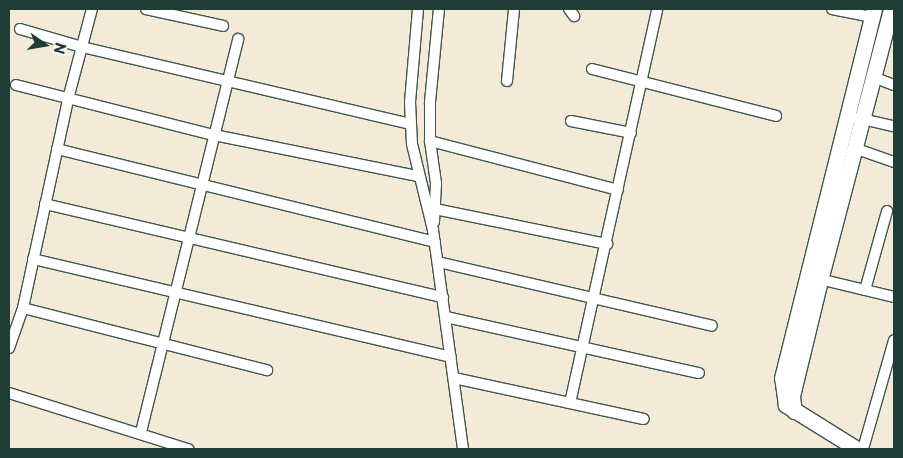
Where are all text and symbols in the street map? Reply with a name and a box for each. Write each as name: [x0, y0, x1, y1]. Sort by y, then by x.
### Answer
north arrow: [20, 20, 70, 70]
text: N: [49, 41, 72, 56]

